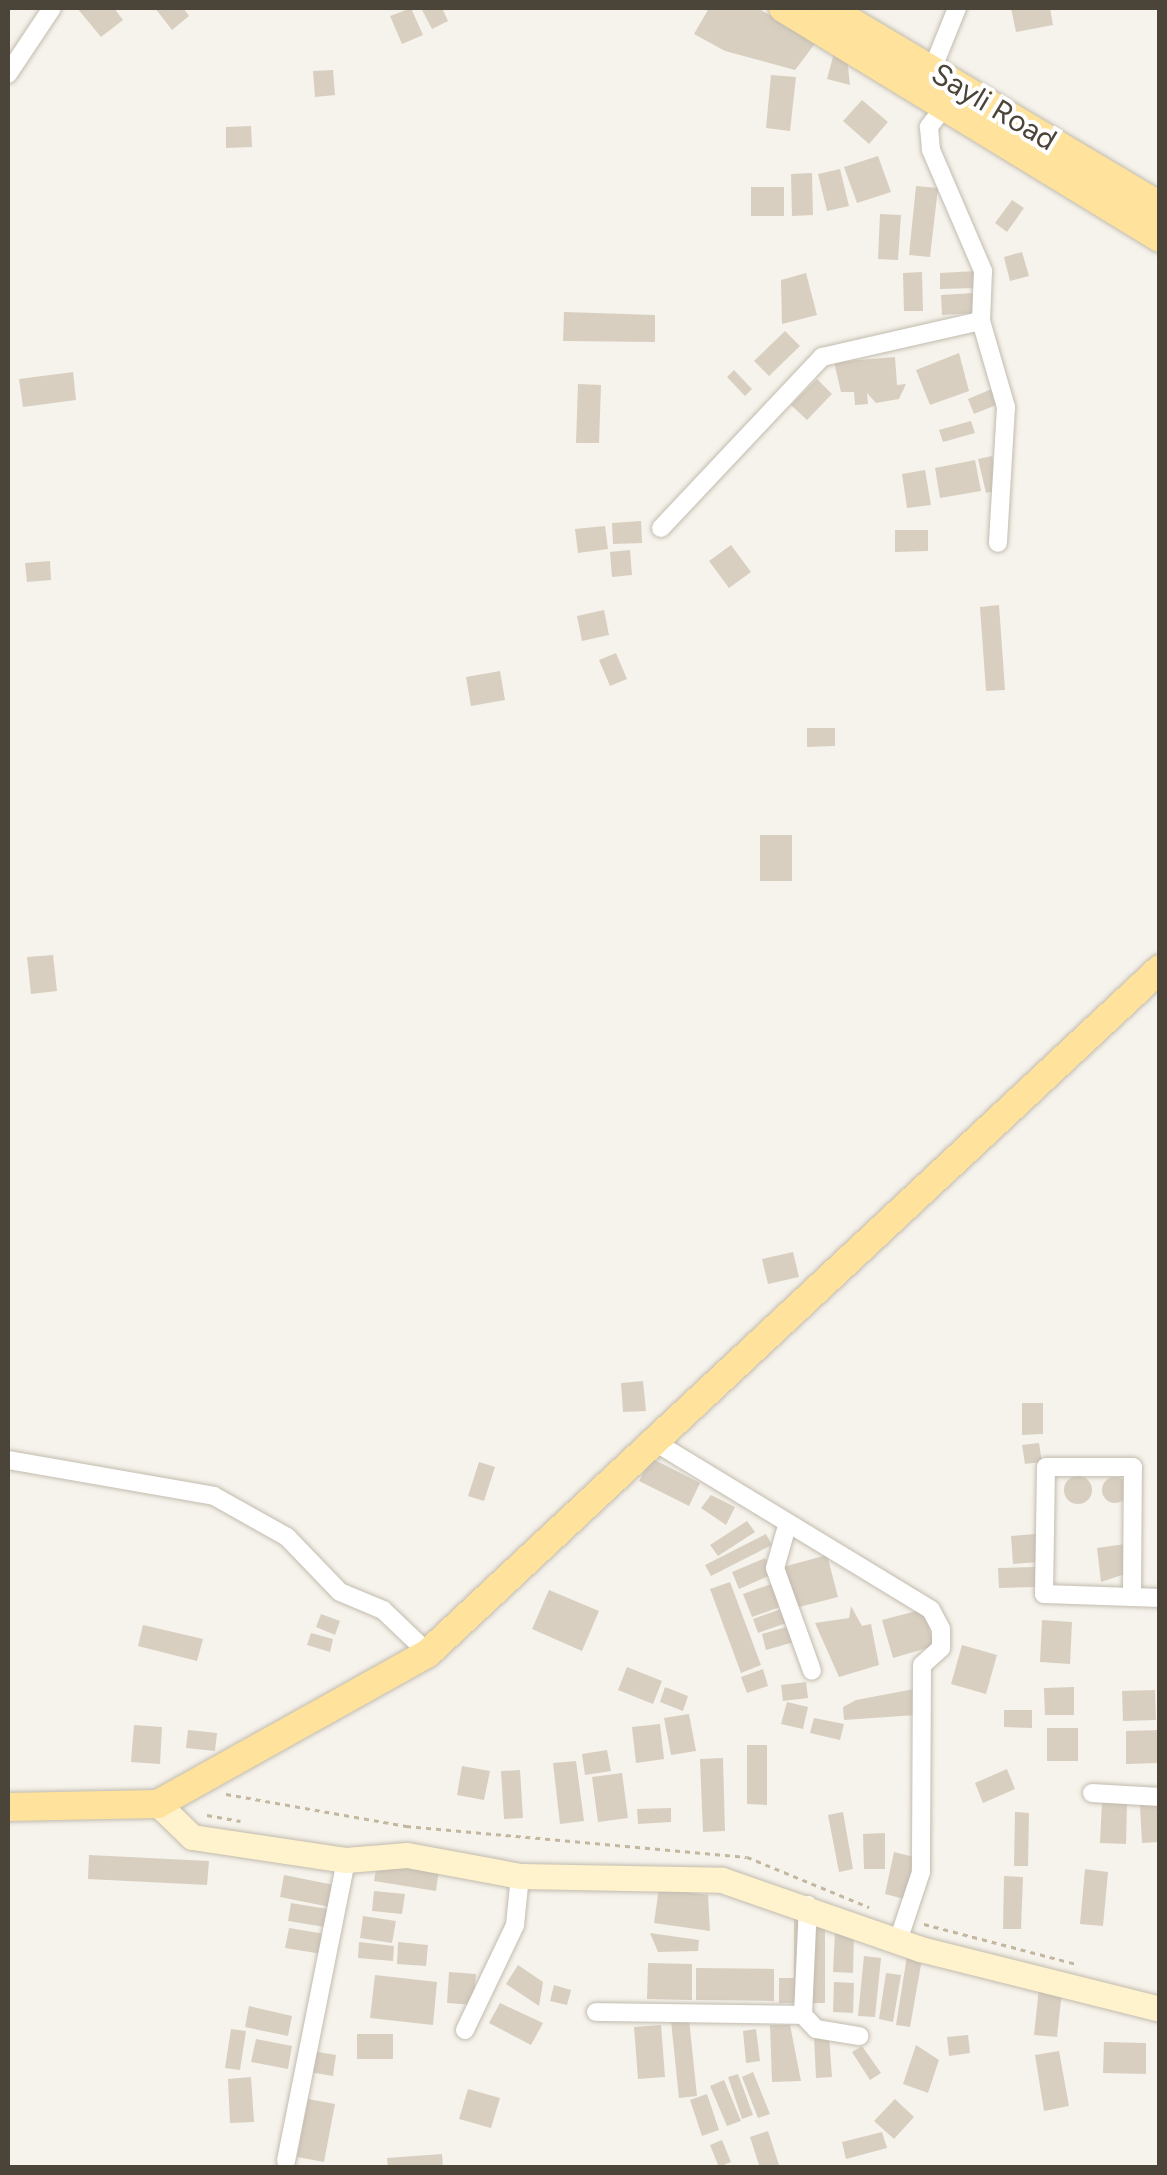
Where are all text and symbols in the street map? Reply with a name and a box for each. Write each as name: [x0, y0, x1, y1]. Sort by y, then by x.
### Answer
street label: Sayli Road: [925, 56, 1063, 158]

